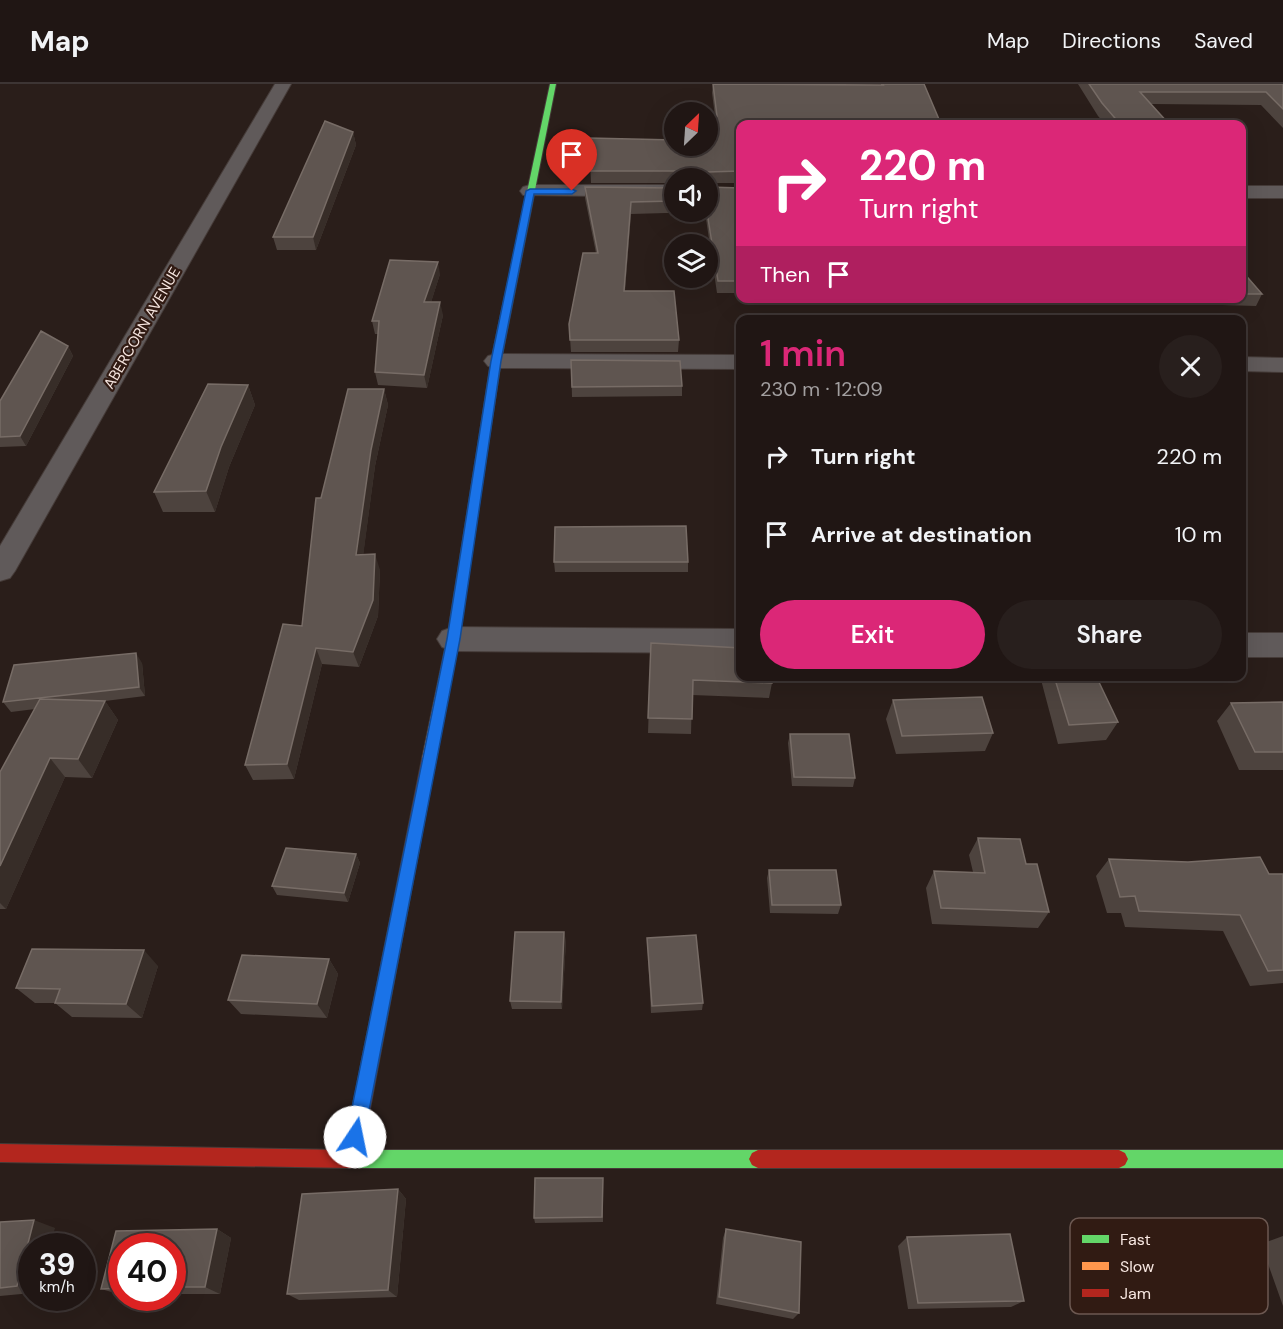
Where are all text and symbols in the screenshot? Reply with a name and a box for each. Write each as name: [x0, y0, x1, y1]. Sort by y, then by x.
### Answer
text: Map: [30, 23, 90, 60]
text: Map: [987, 27, 1029, 55]
text: Directions: [1062, 27, 1161, 55]
text: Saved: [1194, 27, 1253, 55]
north arrow: [664, 102, 718, 156]
map controls: [664, 102, 718, 288]
pin: [546, 129, 597, 191]
icon: arrive: [555, 138, 588, 171]
text: 220 m: [859, 138, 986, 193]
icon: right: [760, 144, 838, 222]
button: sound: [664, 168, 718, 222]
text: Turn right: [859, 191, 979, 226]
button: layers: [664, 234, 718, 288]
icon: arrive: [822, 258, 855, 291]
text: Then: [760, 260, 810, 289]
street label: ABERCORN AVENUE: [99, 263, 185, 393]
text: 1 min: [760, 330, 846, 377]
button: close: [1159, 335, 1222, 398]
text: 230 m · 12:09: [760, 376, 883, 402]
icon: right: [760, 440, 793, 473]
text: Turn right: [811, 442, 916, 471]
text: 220 m: [1156, 442, 1222, 471]
icon: arrive: [760, 518, 793, 551]
text: Arrive at destination: [811, 520, 1032, 549]
text: 10 m: [1175, 520, 1222, 549]
button: Exit: [760, 600, 985, 669]
button: Share: [997, 600, 1222, 669]
position arrow: [323, 1105, 387, 1169]
legend: [1070, 1218, 1268, 1314]
text: Fast: [1120, 1229, 1151, 1250]
speed limit sign: 40: [108, 1233, 186, 1311]
text: 39: [39, 1245, 75, 1284]
text: Slow: [1120, 1256, 1154, 1277]
text: km/h: [39, 1277, 75, 1297]
text: Jam: [1120, 1283, 1151, 1304]

